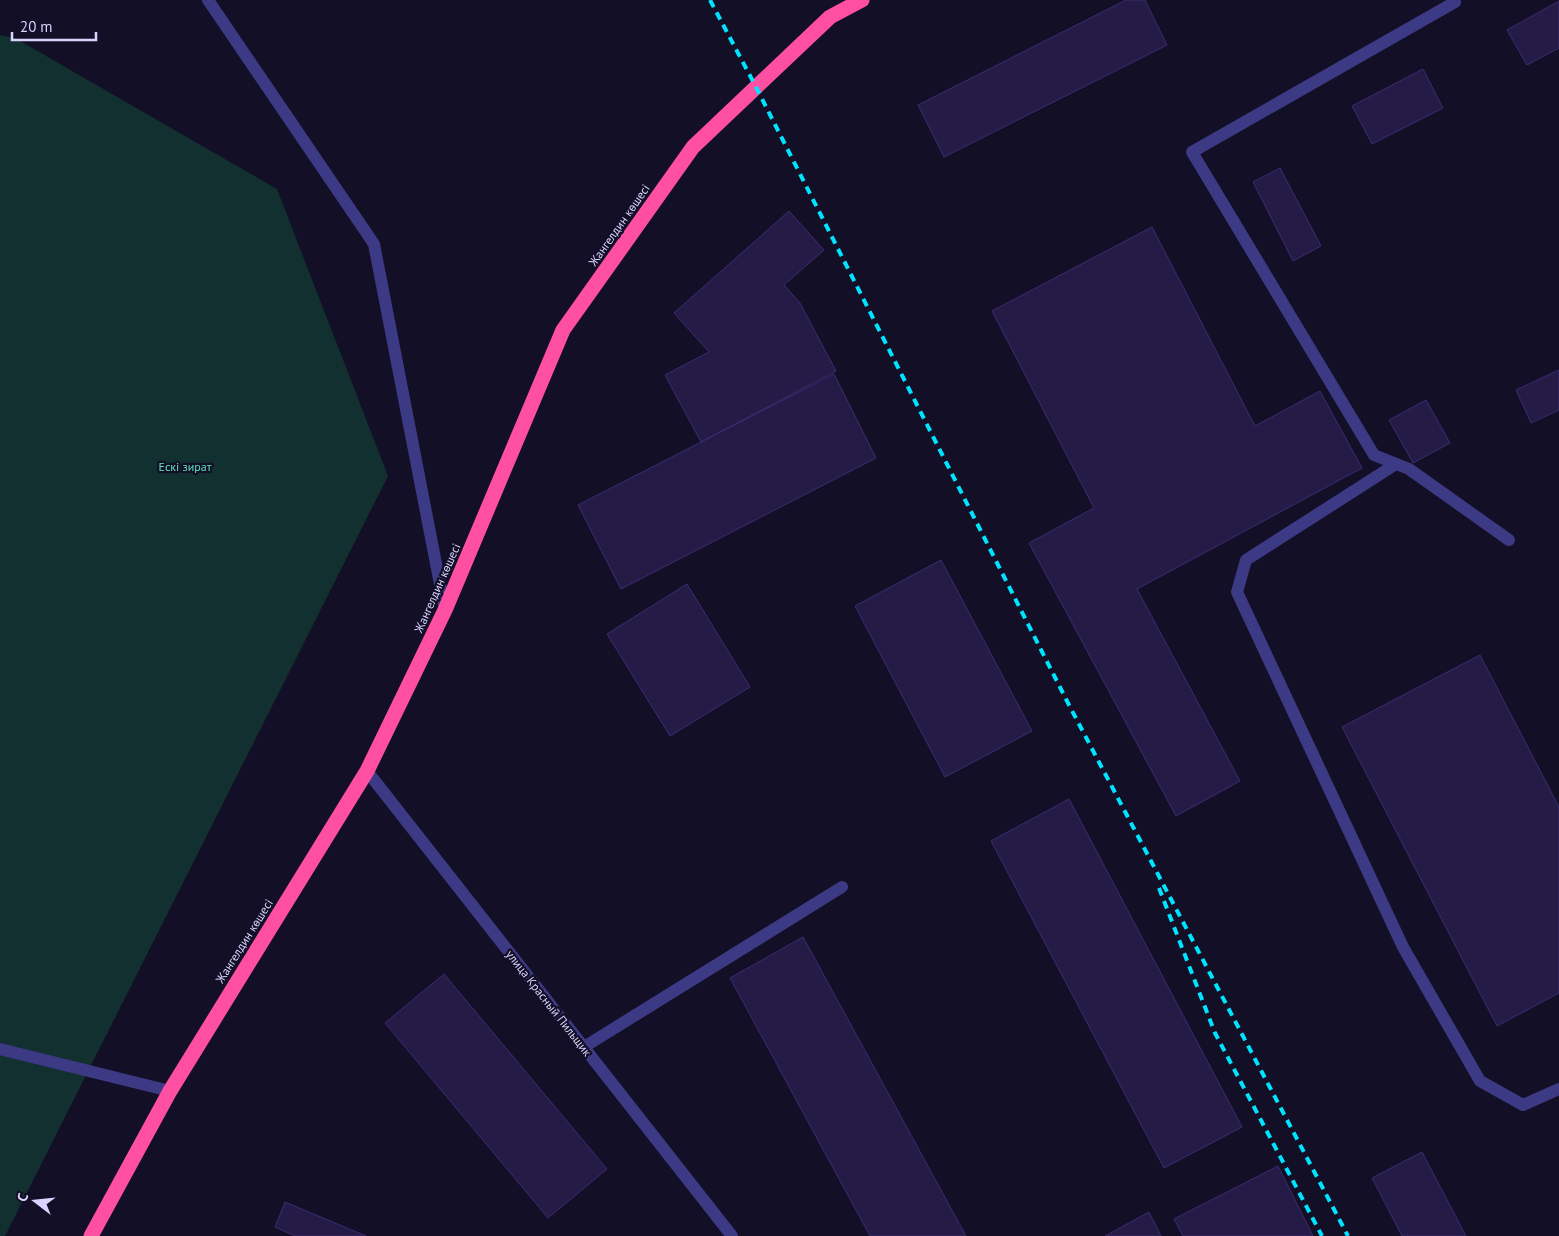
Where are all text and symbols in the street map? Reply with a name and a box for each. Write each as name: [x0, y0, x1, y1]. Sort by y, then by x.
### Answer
scale bar: [12, 10, 96, 42]
text: 20 m: [20, 17, 53, 36]
street label: Жангелдин көшесі: [585, 181, 653, 270]
park label: Ескі зират: [158, 459, 212, 474]
street label: Жангелдин көшесі: [410, 541, 463, 636]
street label: Жангелдин көшесі: [212, 896, 276, 987]
street label: улица Красный Пильщик: [503, 947, 595, 1059]
north arrow: [10, 1176, 60, 1226]
text: С: [13, 1191, 32, 1204]

